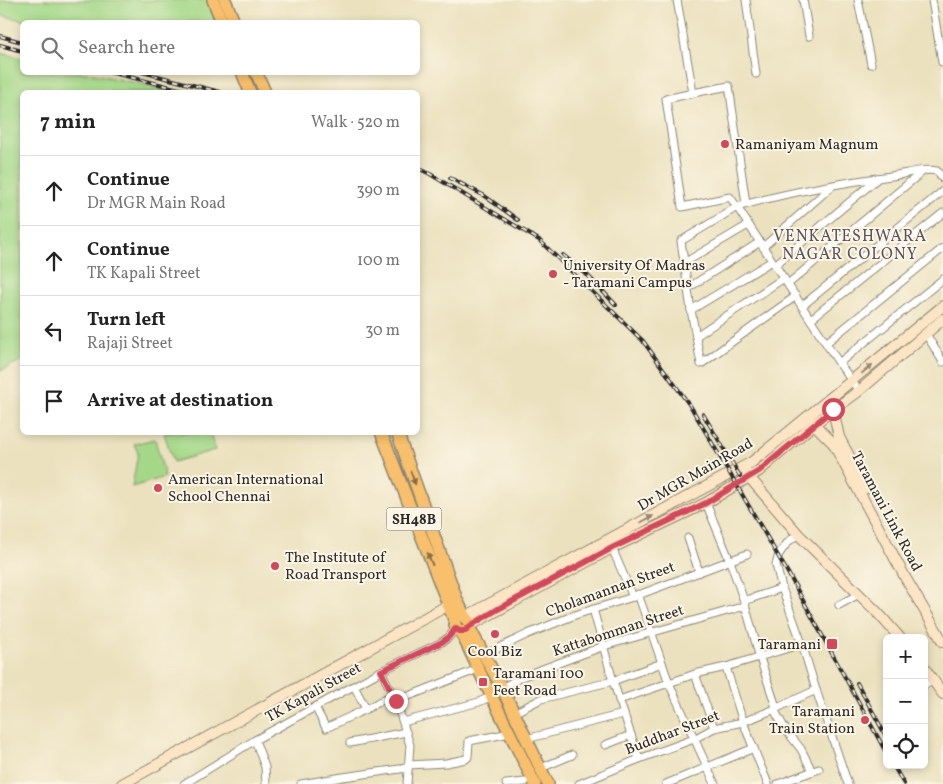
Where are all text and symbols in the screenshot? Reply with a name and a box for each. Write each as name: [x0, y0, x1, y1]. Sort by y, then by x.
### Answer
search box: [20, 20, 420, 75]
icon: search: [38, 34, 66, 62]
text: Search here: [78, 35, 175, 61]
text: 7 min: [40, 108, 96, 137]
text: Walk · 520 m: [311, 112, 400, 134]
place label: Ramaniyam Magnum: [735, 135, 879, 156]
marker: Ramaniyam Magnum: [719, 138, 731, 150]
text: Continue: [87, 167, 170, 193]
icon: ahead: [40, 177, 68, 205]
text: 390 m: [357, 180, 400, 202]
text: Dr MGR Main Road: [87, 193, 226, 215]
district label: VENKATESHWARA NAGAR COLONY: [773, 226, 927, 266]
text: Continue: [87, 237, 170, 263]
icon: ahead: [40, 247, 68, 275]
text: 100 m: [357, 250, 400, 272]
place label: University Of Madras - Taramani Campus: [563, 256, 705, 294]
text: TK Kapali Street: [87, 263, 201, 285]
marker: University Of Madras - Taramani Campus: [547, 268, 559, 280]
text: Turn left: [87, 307, 166, 333]
icon: left: [40, 317, 68, 345]
text: 30 m: [365, 320, 400, 342]
text: Rajaji Street: [87, 333, 173, 355]
one-way arrow: [860, 363, 873, 374]
icon: arrive: [40, 387, 68, 415]
text: Arrive at destination: [87, 388, 273, 414]
route start: [822, 398, 845, 421]
street label: Dr MGR Main Road: [634, 434, 757, 517]
street label: Taramani Link Road: [845, 448, 926, 575]
place label: American International School Chennai: [168, 470, 324, 508]
one-way arrow: [410, 471, 417, 486]
marker: American International School Chennai: [152, 482, 164, 494]
road number: SH48B: [386, 508, 442, 530]
one-way arrow: [640, 515, 654, 524]
place label: The Institute of Road Transport: [285, 548, 387, 586]
one-way arrow: [426, 551, 434, 566]
street label: Cholamannan Street: [543, 557, 678, 624]
marker: The Institute of Road Transport: [269, 560, 281, 572]
street label: Kattabomman Street: [550, 600, 687, 663]
marker: Cool Biz: [489, 628, 501, 640]
map controls: [883, 634, 928, 769]
button: +: [883, 634, 928, 679]
place label: Taramani: [758, 635, 821, 656]
marker: Taramani: [825, 637, 839, 651]
place label: Cool Biz: [468, 642, 522, 663]
street label: TK Kapali Street: [262, 658, 365, 728]
place label: Taramani 100 Feet Road: [493, 664, 583, 702]
marker: Taramani 100 Feet Road: [477, 676, 489, 688]
button: −: [883, 679, 928, 724]
route end: [385, 690, 408, 713]
place label: Taramani Train Station: [769, 702, 855, 740]
street label: Buddhar Street: [622, 706, 723, 761]
marker: Taramani Train Station: [859, 714, 871, 726]
button: locate: [883, 724, 928, 769]

